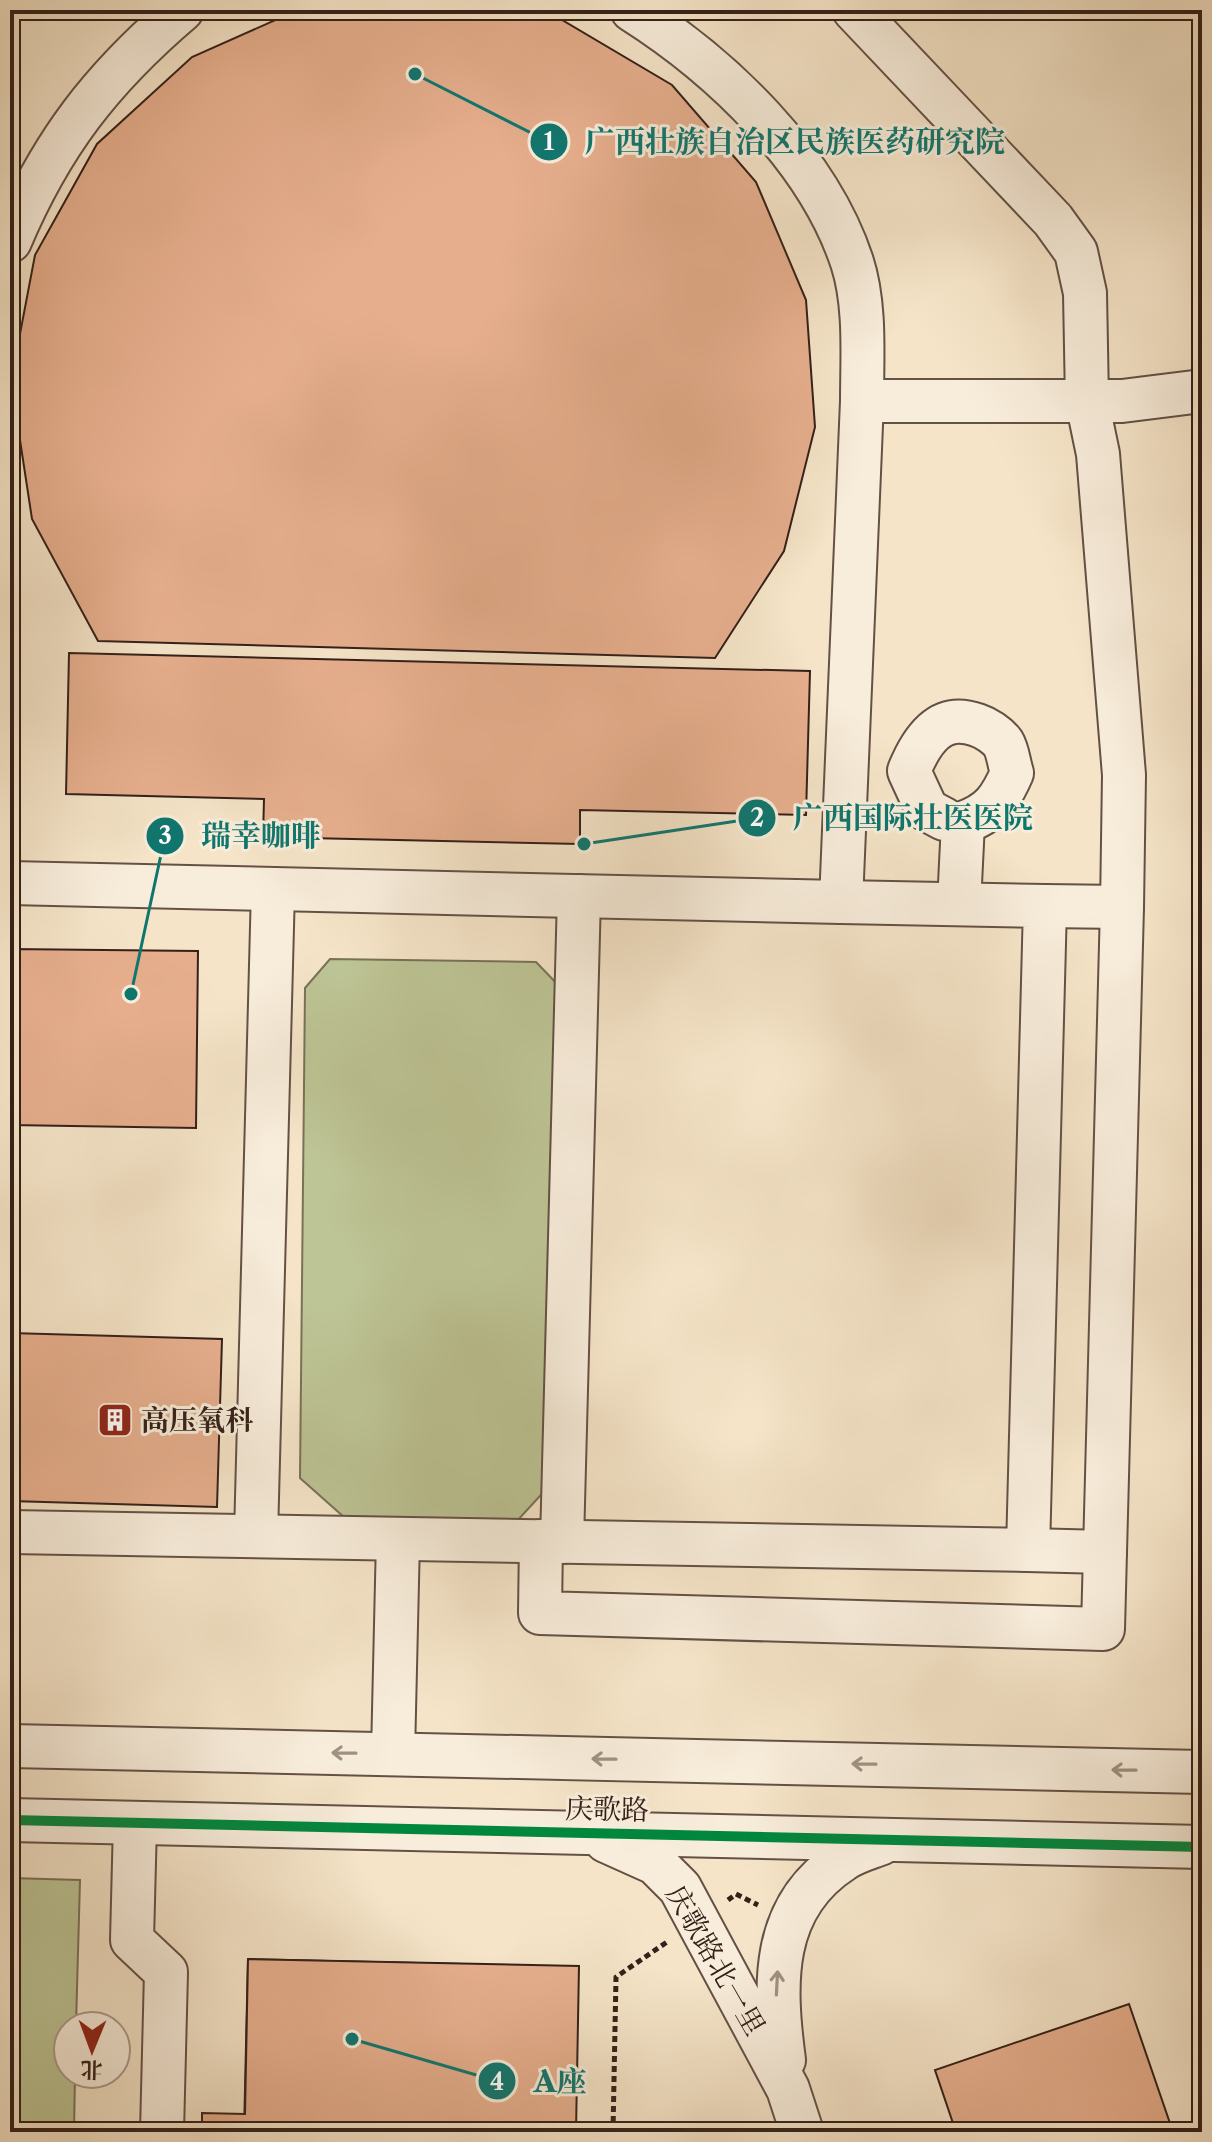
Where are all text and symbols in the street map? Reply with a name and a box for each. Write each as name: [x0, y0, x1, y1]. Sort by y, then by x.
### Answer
callout: 广西壮族自治区民族医药研究院: [529, 115, 1021, 169]
text: 广西壮族自治区民族医药研究院: [585, 123, 1005, 160]
text: 1: [544, 127, 555, 156]
callout: 广西国际壮医医院: [737, 791, 1049, 845]
text: 广西国际壮医医院: [793, 799, 1033, 836]
text: 2: [750, 803, 764, 832]
callout: 瑞幸咖啡: [145, 809, 337, 863]
text: 瑞幸咖啡: [201, 817, 321, 854]
text: 3: [158, 821, 172, 850]
building icon: 高压氧科: [96, 1401, 134, 1439]
place label: 高压氧科: [141, 1403, 254, 1437]
one-way arrow: [331, 1745, 358, 1761]
one-way arrow: [591, 1751, 618, 1766]
one-way arrow: [851, 1757, 878, 1772]
one-way arrow: [1111, 1762, 1138, 1778]
street label: 庆歌路: [565, 1791, 649, 1827]
street label: 庆歌路北一里: [659, 1879, 773, 2041]
one-way arrow: [770, 1970, 785, 1997]
north arrow: [52, 2010, 132, 2090]
callout: A座: [477, 2054, 602, 2108]
text: 北: [80, 2056, 103, 2083]
text: A座: [532, 2063, 587, 2100]
text: 4: [490, 2067, 504, 2096]

